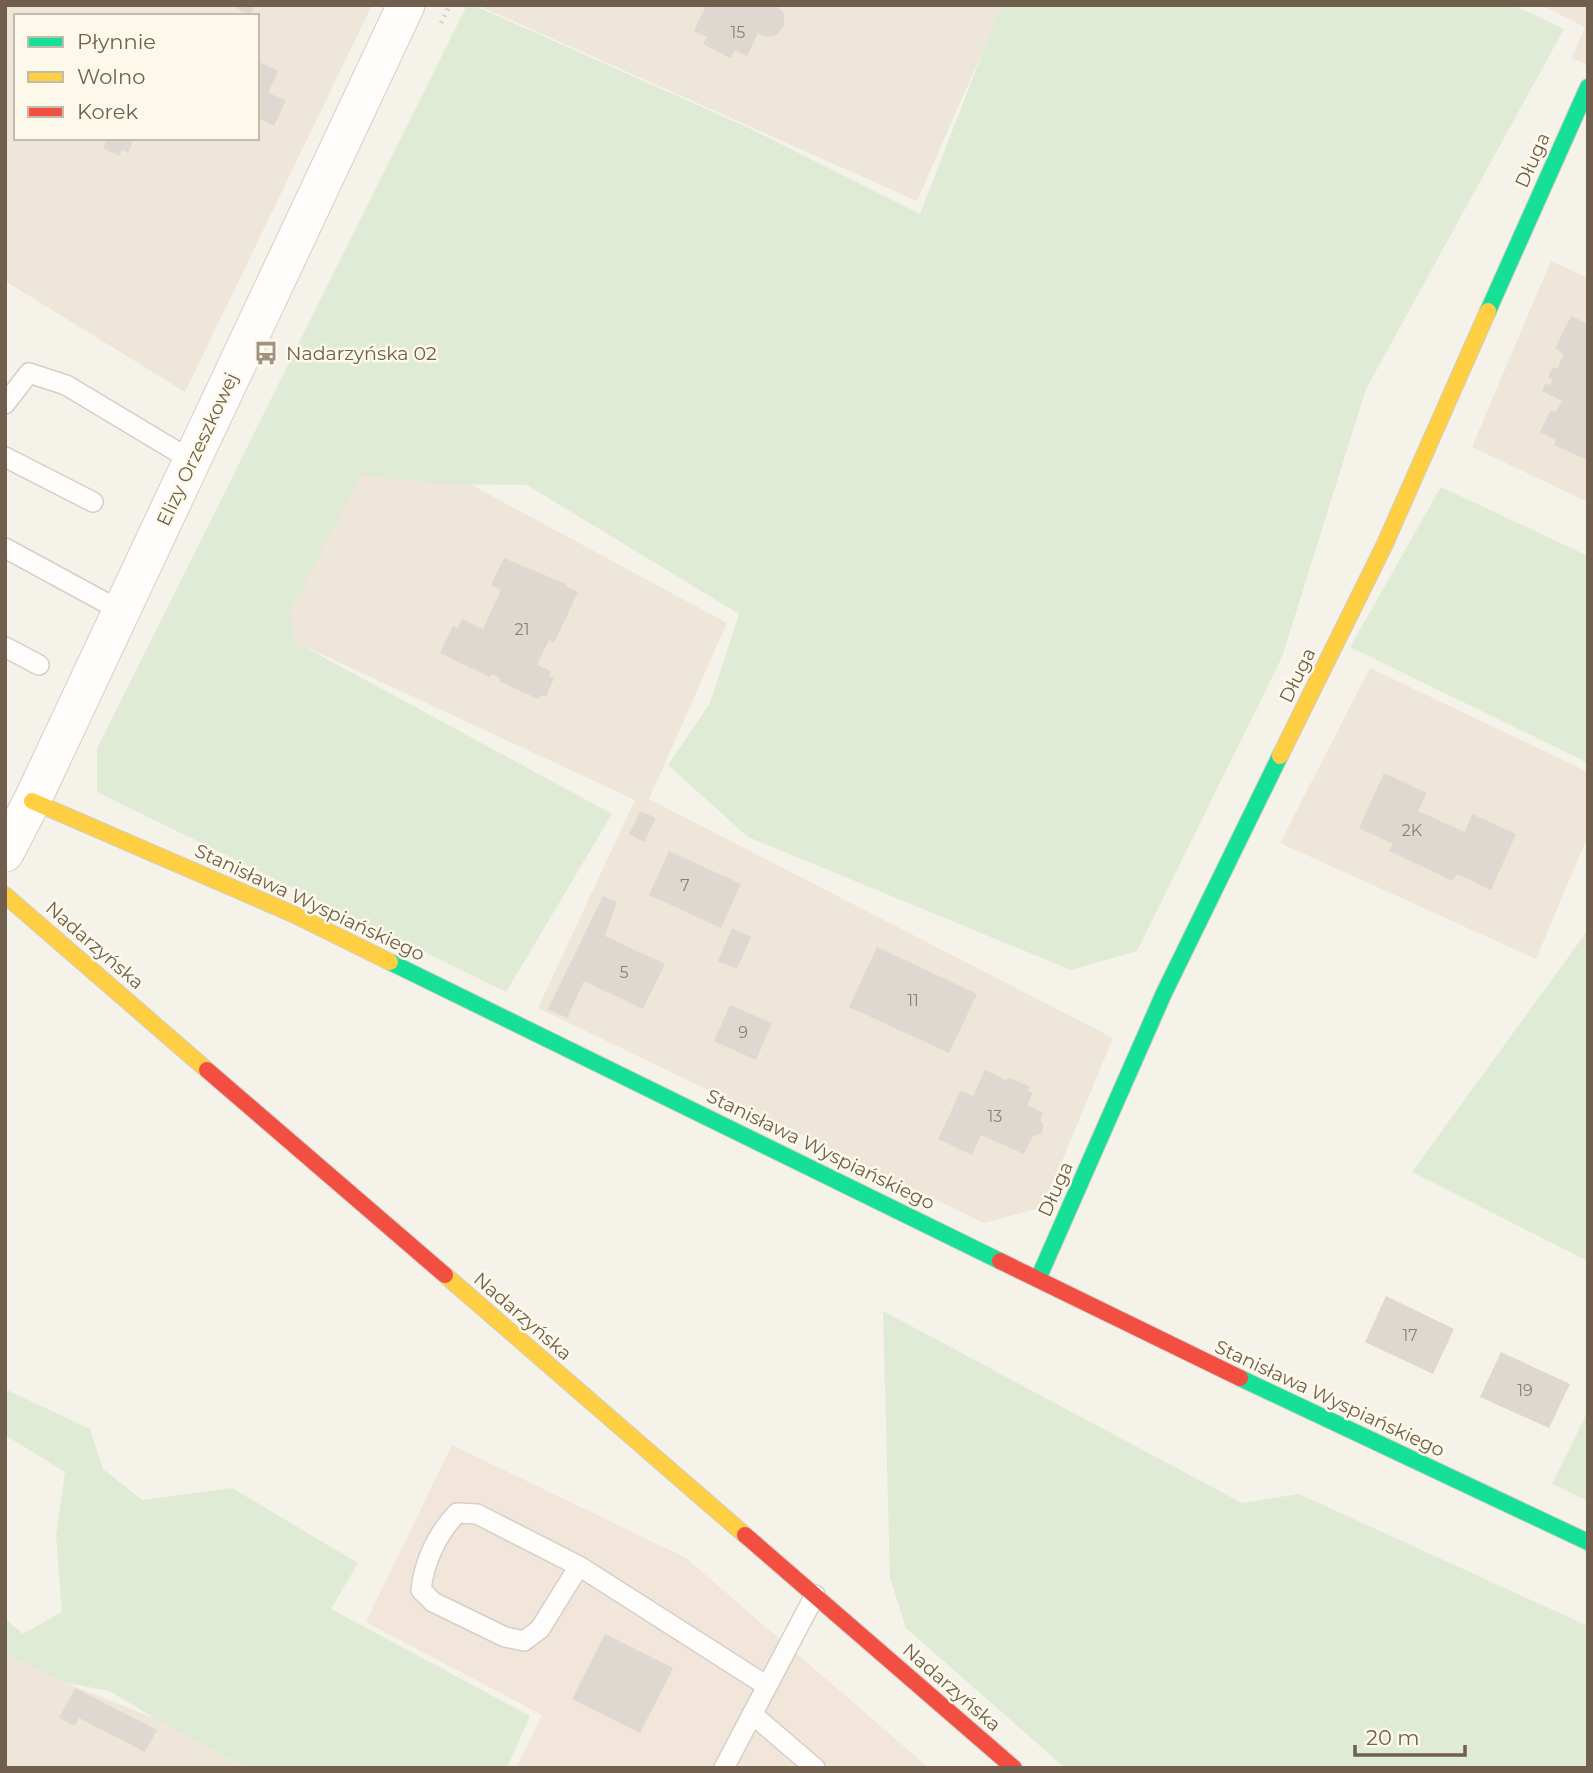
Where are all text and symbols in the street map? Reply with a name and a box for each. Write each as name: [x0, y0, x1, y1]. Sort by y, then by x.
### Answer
legend: [14, 14, 259, 140]
house number: 15: [731, 23, 745, 42]
text: Płynnie: [77, 29, 156, 54]
text: Wolno: [77, 64, 145, 89]
text: Korek: [77, 99, 138, 124]
street label: Długa: [1510, 129, 1555, 191]
bus stop icon: Nadarzyńska 02: [252, 339, 280, 367]
place label: Nadarzyńska 02: [286, 342, 437, 365]
street label: Elizy Orzeszkowej: [152, 369, 243, 530]
house number: 21: [515, 620, 529, 639]
street label: Długa: [1274, 644, 1320, 706]
house number: 2K: [1402, 821, 1423, 840]
street label: Stanisława Wyspiańskiego: [191, 839, 428, 966]
house number: 7: [680, 876, 690, 895]
street label: Nadarzyńska: [41, 896, 148, 994]
house number: 5: [619, 963, 629, 982]
house number: 11: [907, 991, 919, 1010]
house number: 9: [738, 1023, 748, 1042]
street label: Stanisława Wyspiańskiego: [703, 1084, 939, 1215]
house number: 13: [988, 1107, 1002, 1126]
street label: Długa: [1033, 1158, 1078, 1220]
street label: Nadarzyńska: [469, 1267, 576, 1365]
house number: 17: [1402, 1326, 1418, 1345]
street label: Stanisława Wyspiańskiego: [1211, 1335, 1448, 1462]
house number: 19: [1517, 1381, 1533, 1400]
street label: Nadarzyńska: [898, 1638, 1005, 1736]
scale bar: [1355, 1714, 1465, 1758]
text: 20 m: [1366, 1725, 1420, 1750]

